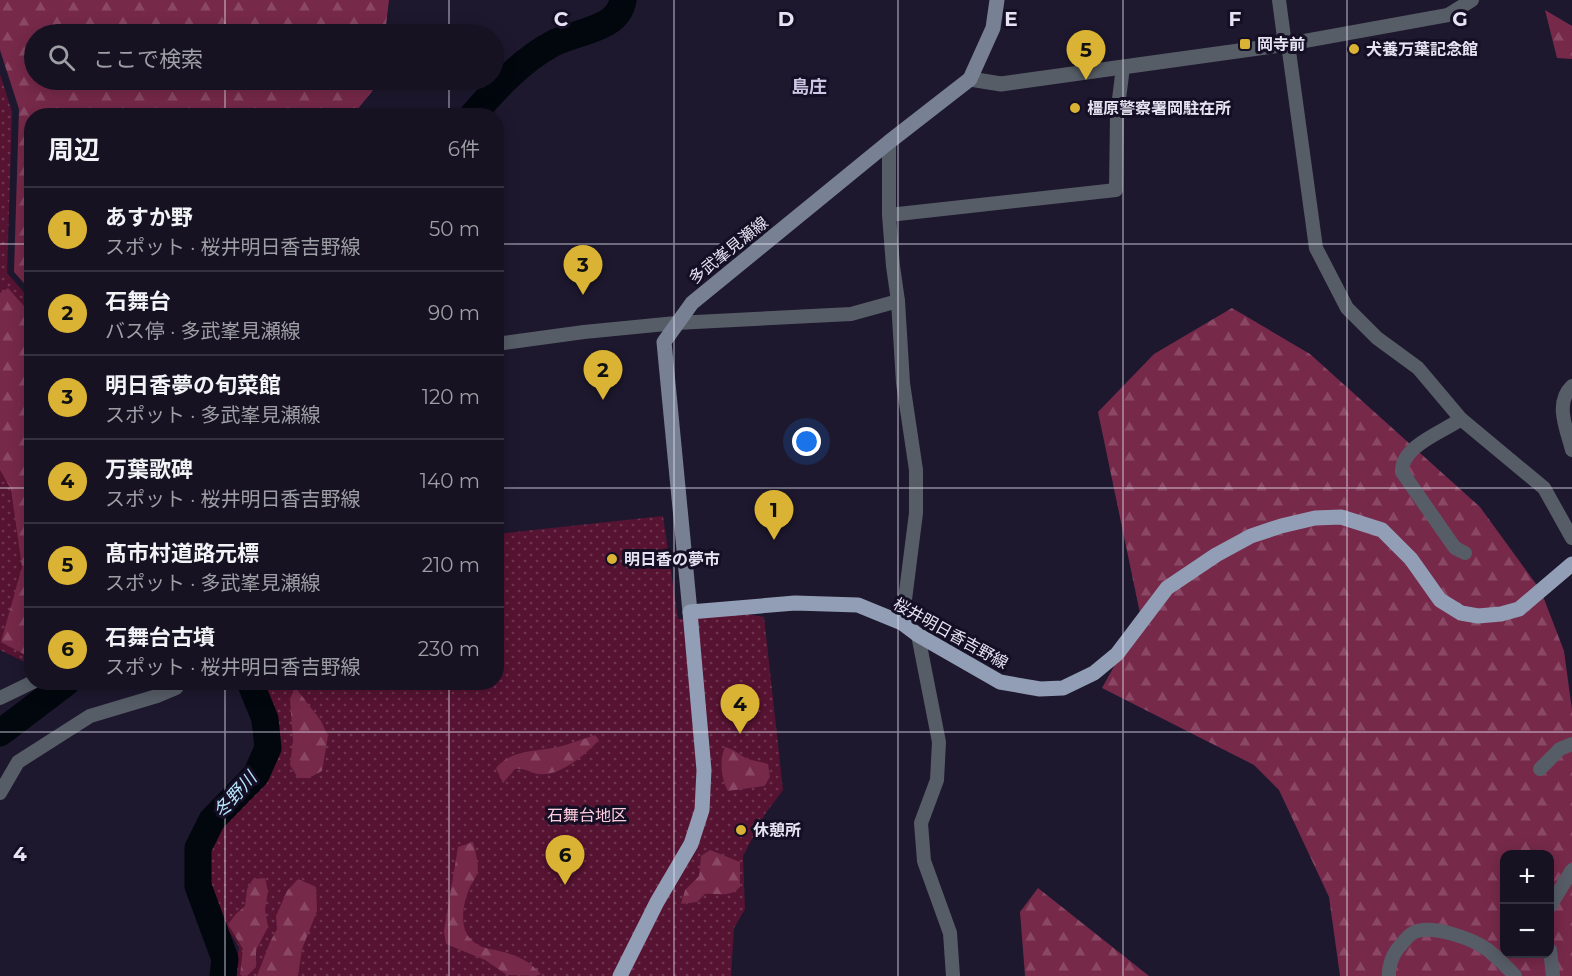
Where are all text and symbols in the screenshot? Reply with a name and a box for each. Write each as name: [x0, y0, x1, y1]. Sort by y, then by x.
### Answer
text: C: [554, 7, 569, 31]
text: D: [778, 7, 794, 31]
text: E: [1004, 7, 1018, 31]
text: F: [1229, 7, 1242, 31]
text: G: [1452, 7, 1468, 31]
search box: [24, 24, 504, 90]
pin: 5: [1066, 31, 1106, 80]
place label: 岡寺前: [1257, 35, 1305, 54]
marker: 岡寺前: [1238, 37, 1252, 51]
place label: 犬養万葉記念館: [1366, 40, 1478, 59]
icon: search: [45, 41, 78, 74]
marker: 犬養万葉記念館: [1347, 42, 1361, 56]
text: ここで検索: [93, 46, 203, 73]
district label: 島庄: [791, 76, 827, 98]
place label: 橿原警察署岡駐在所: [1087, 99, 1231, 118]
marker: 橿原警察署岡駐在所: [1068, 101, 1082, 115]
text: 周辺: [48, 134, 100, 166]
text: 6件: [448, 137, 480, 161]
text: あすか野: [105, 204, 193, 231]
street label: 多武峯見瀬線: [685, 213, 772, 288]
text: 1: [64, 217, 71, 241]
text: 50 m: [429, 217, 480, 241]
text: スポット · 桜井明日香吉野線: [105, 235, 361, 259]
pin: 3: [564, 246, 602, 295]
text: 石舞台: [105, 288, 171, 315]
text: 2: [62, 301, 73, 325]
text: 90 m: [428, 301, 480, 325]
text: バス停 · 多武峯見瀬線: [105, 319, 301, 343]
pin: 2: [584, 350, 622, 400]
text: 明日香夢の旬菜館: [105, 372, 281, 399]
text: 3: [62, 385, 73, 409]
text: 120 m: [422, 385, 480, 409]
text: スポット · 多武峯見瀬線: [105, 403, 321, 427]
your location: [792, 427, 821, 456]
text: 万葉歌碑: [105, 456, 193, 483]
text: 4: [61, 469, 74, 493]
text: 140 m: [420, 469, 480, 493]
text: スポット · 桜井明日香吉野線: [105, 487, 361, 511]
pin: 1: [754, 490, 794, 540]
text: 髙市村道路元標: [105, 540, 259, 567]
place label: 明日香の夢市: [624, 550, 720, 569]
marker: 明日香の夢市: [605, 552, 619, 566]
text: 5: [62, 553, 73, 577]
text: 210 m: [422, 553, 480, 577]
text: スポット · 多武峯見瀬線: [105, 571, 321, 595]
street label: 桜井明日香吉野線: [890, 594, 1011, 673]
text: 石舞台古墳: [105, 624, 215, 651]
text: 6: [61, 637, 74, 661]
text: 230 m: [418, 637, 480, 661]
text: スポット · 桜井明日香吉野線: [105, 655, 361, 679]
pin: 4: [720, 684, 760, 734]
water label: 冬野川: [209, 766, 263, 822]
park label: 石舞台地区: [547, 806, 627, 825]
place label: 休憩所: [753, 821, 801, 840]
marker: 休憩所: [734, 823, 748, 837]
pin: 6: [546, 836, 584, 885]
text: 4: [13, 842, 27, 866]
map controls: [1500, 850, 1554, 958]
button: +: [1500, 850, 1554, 904]
button: −: [1500, 904, 1554, 958]

